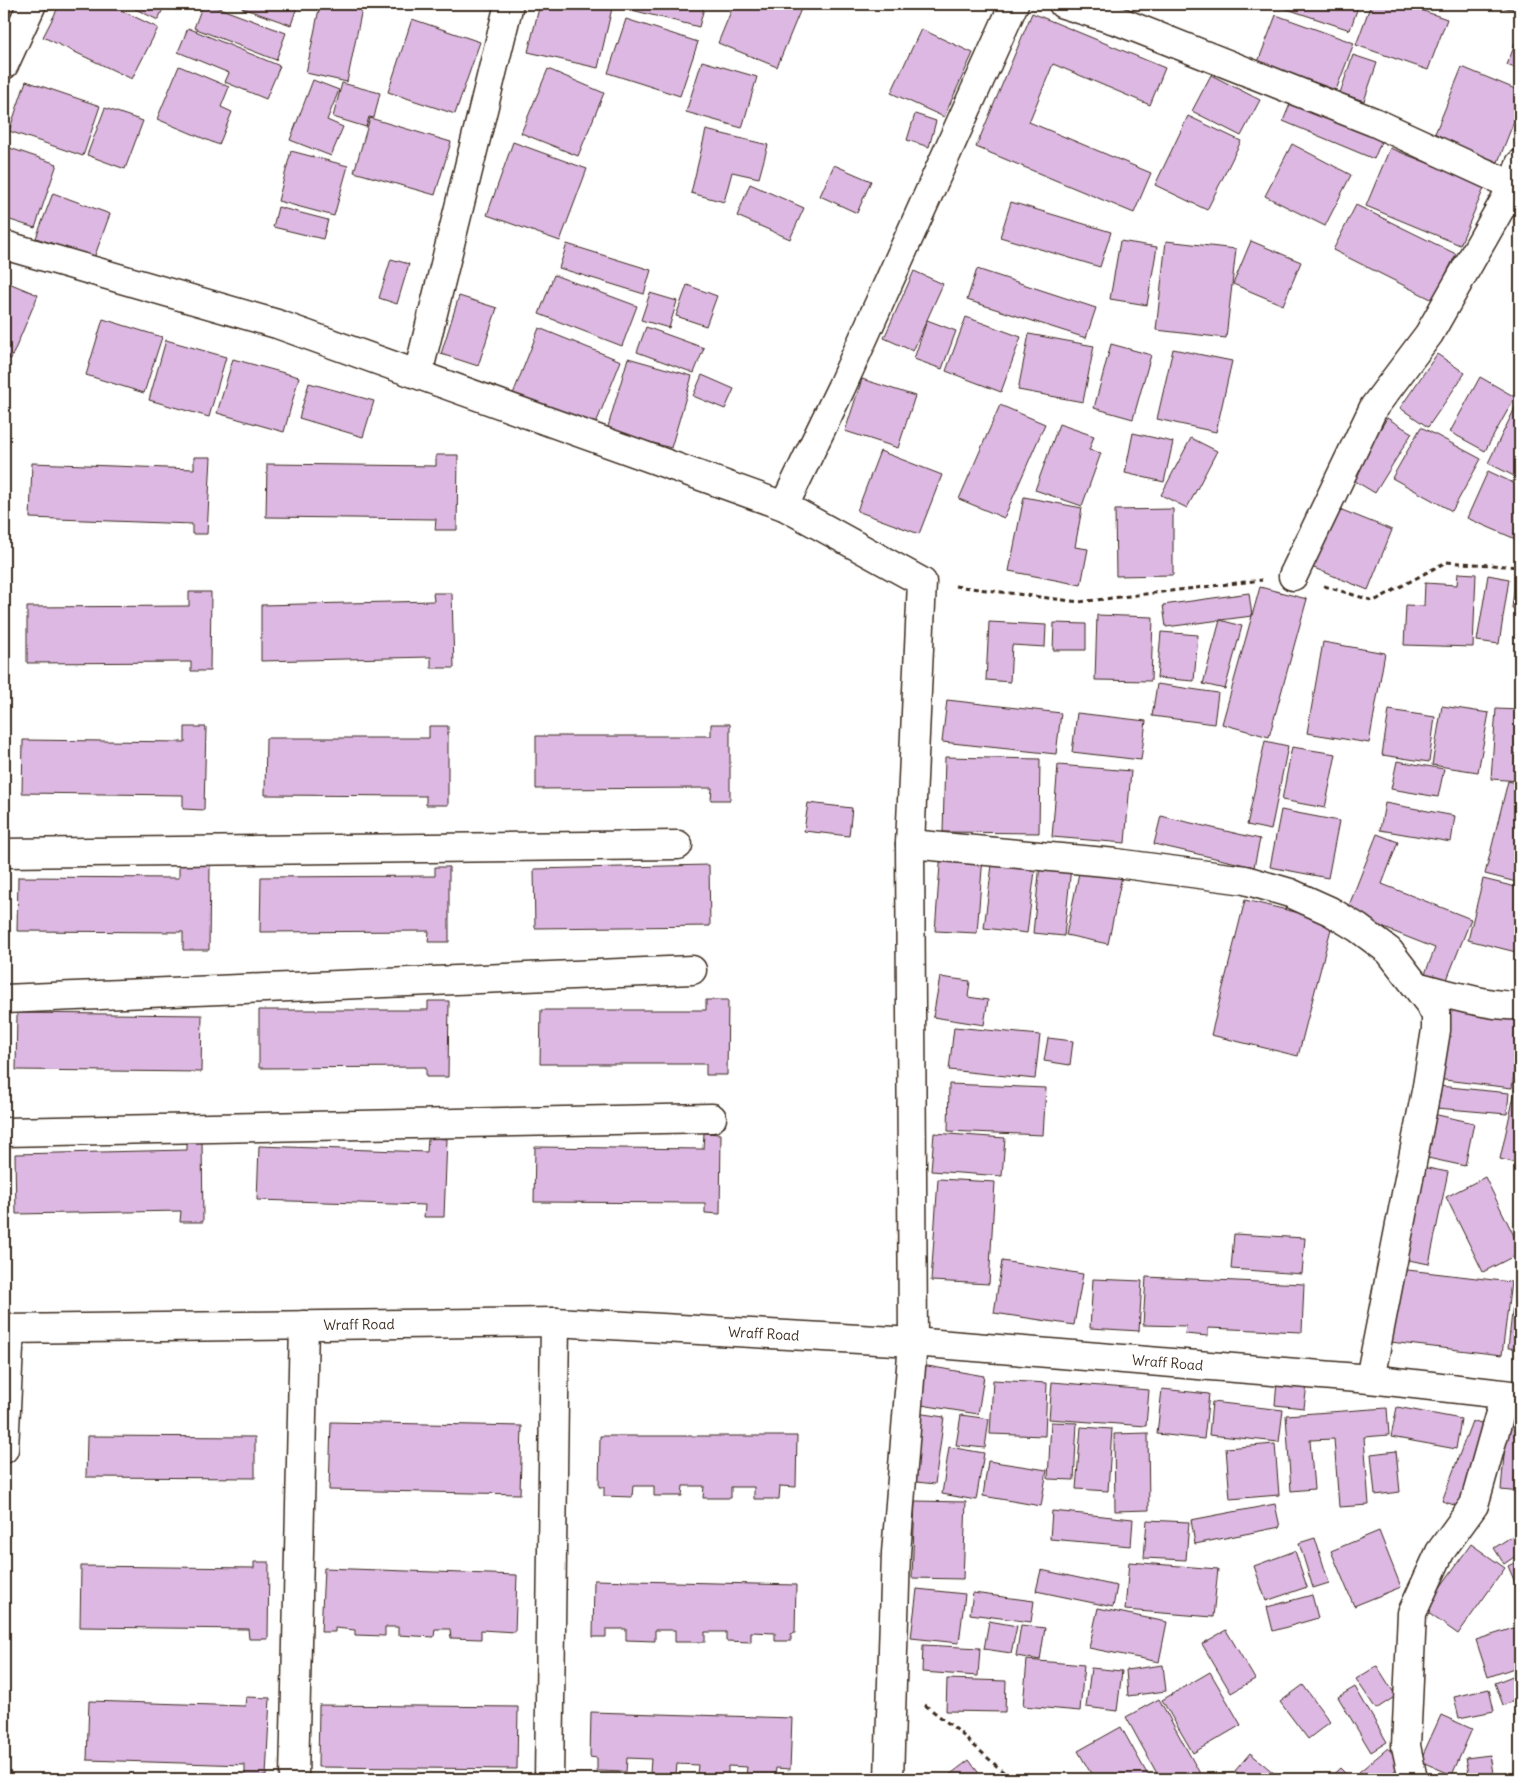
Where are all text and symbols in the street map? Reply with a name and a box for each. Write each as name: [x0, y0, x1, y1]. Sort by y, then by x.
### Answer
street label: Wraff Road: [323, 1315, 395, 1334]
street label: Wraff Road: [728, 1323, 800, 1345]
street label: Wraff Road: [1131, 1351, 1204, 1374]

